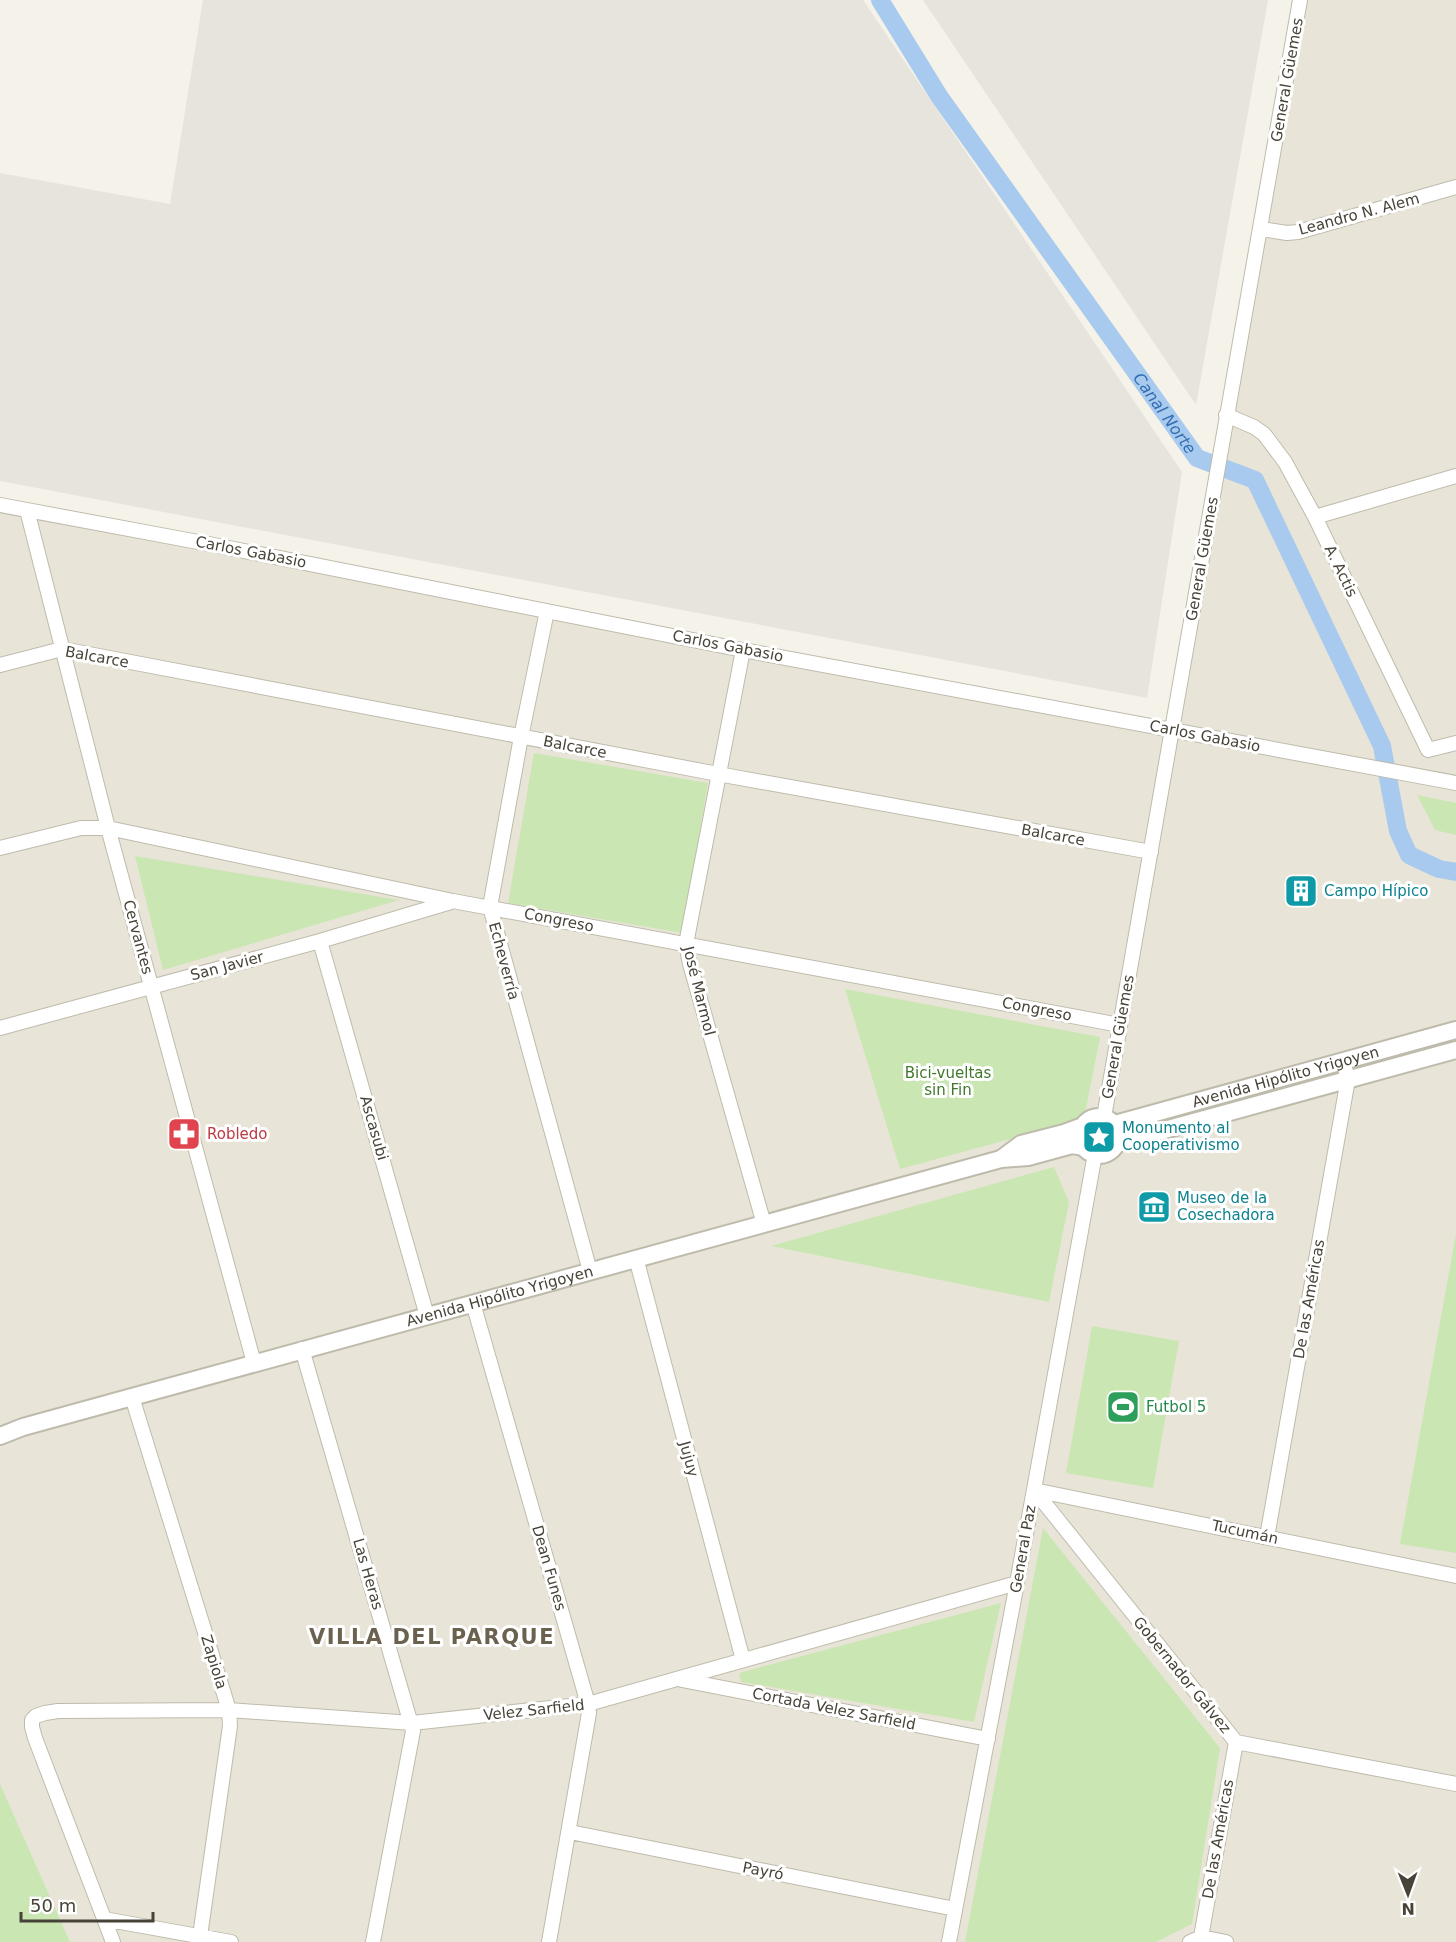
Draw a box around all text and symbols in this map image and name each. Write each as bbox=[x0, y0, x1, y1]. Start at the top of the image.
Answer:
street label: General Güemes bbox=[1267, 16, 1307, 144]
street label: Leandro N. Alem bbox=[1297, 189, 1421, 239]
water label: Canal Norte bbox=[1129, 369, 1200, 458]
street label: General Güemes bbox=[1182, 495, 1222, 623]
street label: Carlos Gabasio bbox=[194, 532, 308, 572]
street label: A. Actis bbox=[1321, 542, 1361, 600]
street label: Carlos Gabasio bbox=[671, 626, 785, 666]
street label: Balcarce bbox=[64, 643, 130, 671]
street label: Carlos Gabasio bbox=[1148, 716, 1262, 756]
street label: Balcarce bbox=[542, 732, 608, 762]
street label: Balcarce bbox=[1020, 821, 1086, 849]
building icon: Campo Hípico bbox=[1283, 873, 1319, 909]
place label: Campo Hípico bbox=[1324, 882, 1428, 900]
street label: Cervantes bbox=[119, 898, 157, 976]
street label: Congreso bbox=[523, 904, 595, 936]
street label: Echeverría bbox=[485, 920, 523, 1002]
street label: José Marmol bbox=[679, 944, 719, 1038]
street label: San Javier bbox=[188, 947, 266, 984]
street label: General Güemes bbox=[1098, 973, 1138, 1101]
street label: Congreso bbox=[1001, 993, 1073, 1025]
street label: Avenida Hipólito Yrigoyen bbox=[1190, 1043, 1381, 1111]
park label: Bici-vueltas sin Fin bbox=[905, 1064, 991, 1099]
street label: Ascasubi bbox=[356, 1094, 392, 1162]
pharmacy icon: Robledo bbox=[166, 1116, 202, 1152]
place icon: Monumento al Cooperativismo bbox=[1081, 1119, 1117, 1155]
place label: Monumento al Cooperativismo bbox=[1122, 1119, 1240, 1154]
place label: Robledo bbox=[207, 1125, 268, 1143]
museum icon: Museo de la Cosechadora bbox=[1136, 1189, 1172, 1225]
place label: Museo de la Cosechadora bbox=[1177, 1189, 1275, 1224]
street label: De las Américas bbox=[1290, 1238, 1328, 1360]
street label: Avenida Hipólito Yrigoyen bbox=[404, 1262, 595, 1330]
sports icon: Futbol 5 bbox=[1105, 1389, 1141, 1425]
place label: Futbol 5 bbox=[1146, 1398, 1206, 1416]
street label: Jujuy bbox=[675, 1438, 702, 1479]
street label: General Paz bbox=[1006, 1503, 1040, 1595]
street label: Tucumán bbox=[1209, 1516, 1280, 1548]
street label: Dean Funes bbox=[528, 1523, 570, 1613]
street label: Las Heras bbox=[349, 1536, 387, 1612]
street label: Gobernador Gálvez bbox=[1129, 1613, 1235, 1737]
district label: VILLA DEL PARQUE bbox=[309, 1625, 555, 1649]
street label: Zapiola bbox=[197, 1633, 231, 1691]
street label: Cortada Velez Sarfield bbox=[751, 1684, 917, 1734]
street label: Velez Sarfield bbox=[483, 1696, 585, 1724]
street label: De las Américas bbox=[1199, 1778, 1237, 1900]
street label: Payró bbox=[741, 1858, 785, 1884]
north arrow bbox=[1378, 1864, 1438, 1924]
scale bar bbox=[21, 1885, 153, 1923]
text: 50 m bbox=[30, 1895, 76, 1916]
text: N bbox=[1401, 1899, 1415, 1918]

